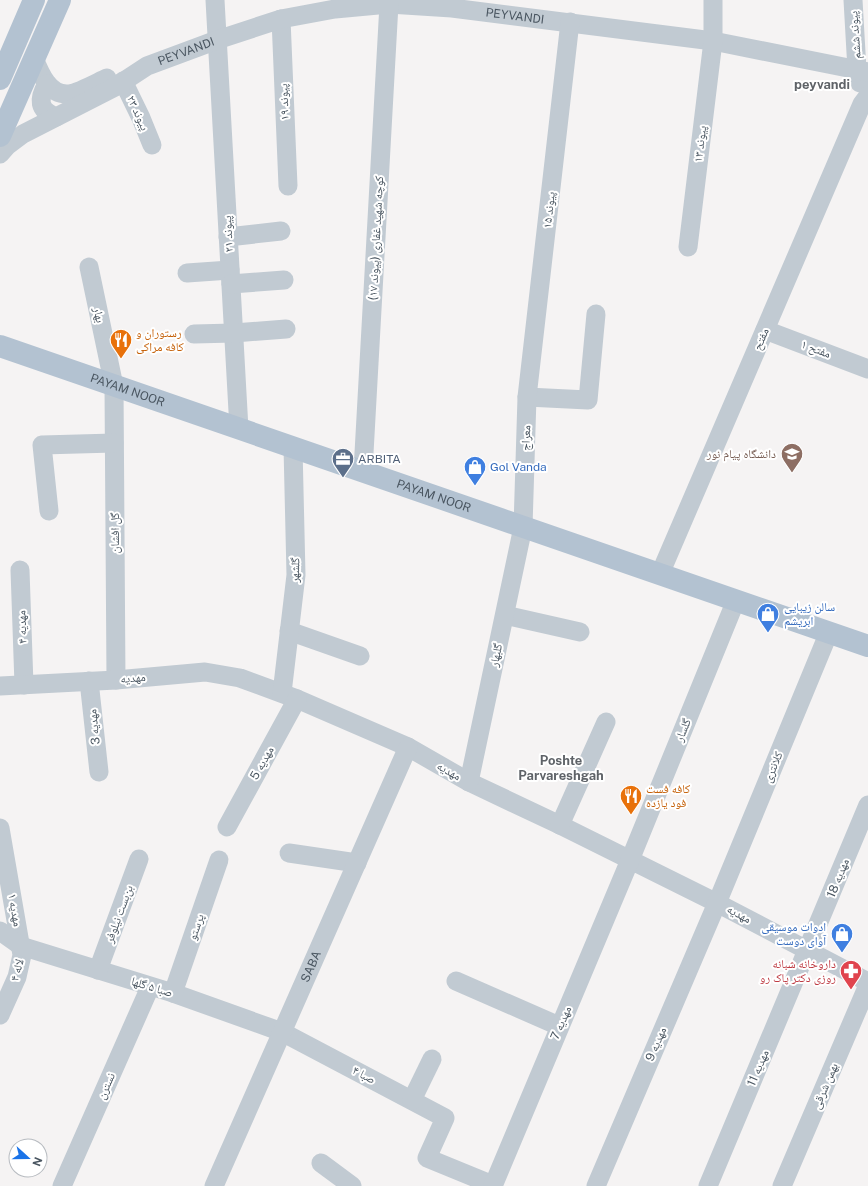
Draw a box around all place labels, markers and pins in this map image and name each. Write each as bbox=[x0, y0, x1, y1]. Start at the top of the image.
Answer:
place label: رستوران و کافه مراکی bbox=[136, 326, 184, 354]
restaurant icon: رستوران و کافه مراکی bbox=[108, 327, 134, 360]
school or university icon: دانشگاه پیام نور bbox=[779, 441, 805, 474]
office icon: ARBITA bbox=[330, 446, 356, 479]
place label: دانشگاه پیام نور bbox=[706, 447, 776, 462]
place label: ARBITA bbox=[358, 452, 401, 466]
shop icon: Gol Vanda bbox=[462, 454, 488, 487]
place label: Gol Vanda bbox=[490, 460, 547, 474]
place label: سالن زیبایی ابریشم bbox=[784, 600, 835, 629]
shop icon: سالن زیبایی ابریشم bbox=[755, 601, 781, 634]
place label: کافه فست فود یازده bbox=[646, 782, 690, 810]
restaurant icon: کافه فست فود یازده bbox=[618, 783, 644, 816]
place label: ادوات موسیقی آوای دوست bbox=[761, 920, 827, 948]
shop icon: ادوات موسیقی آوای دوست bbox=[829, 921, 855, 954]
place label: داروخانه شبانه روزی دکتر پاک رو bbox=[760, 957, 836, 985]
pharmacy icon: داروخانه شبانه روزی دکتر پاک رو bbox=[838, 958, 864, 991]

